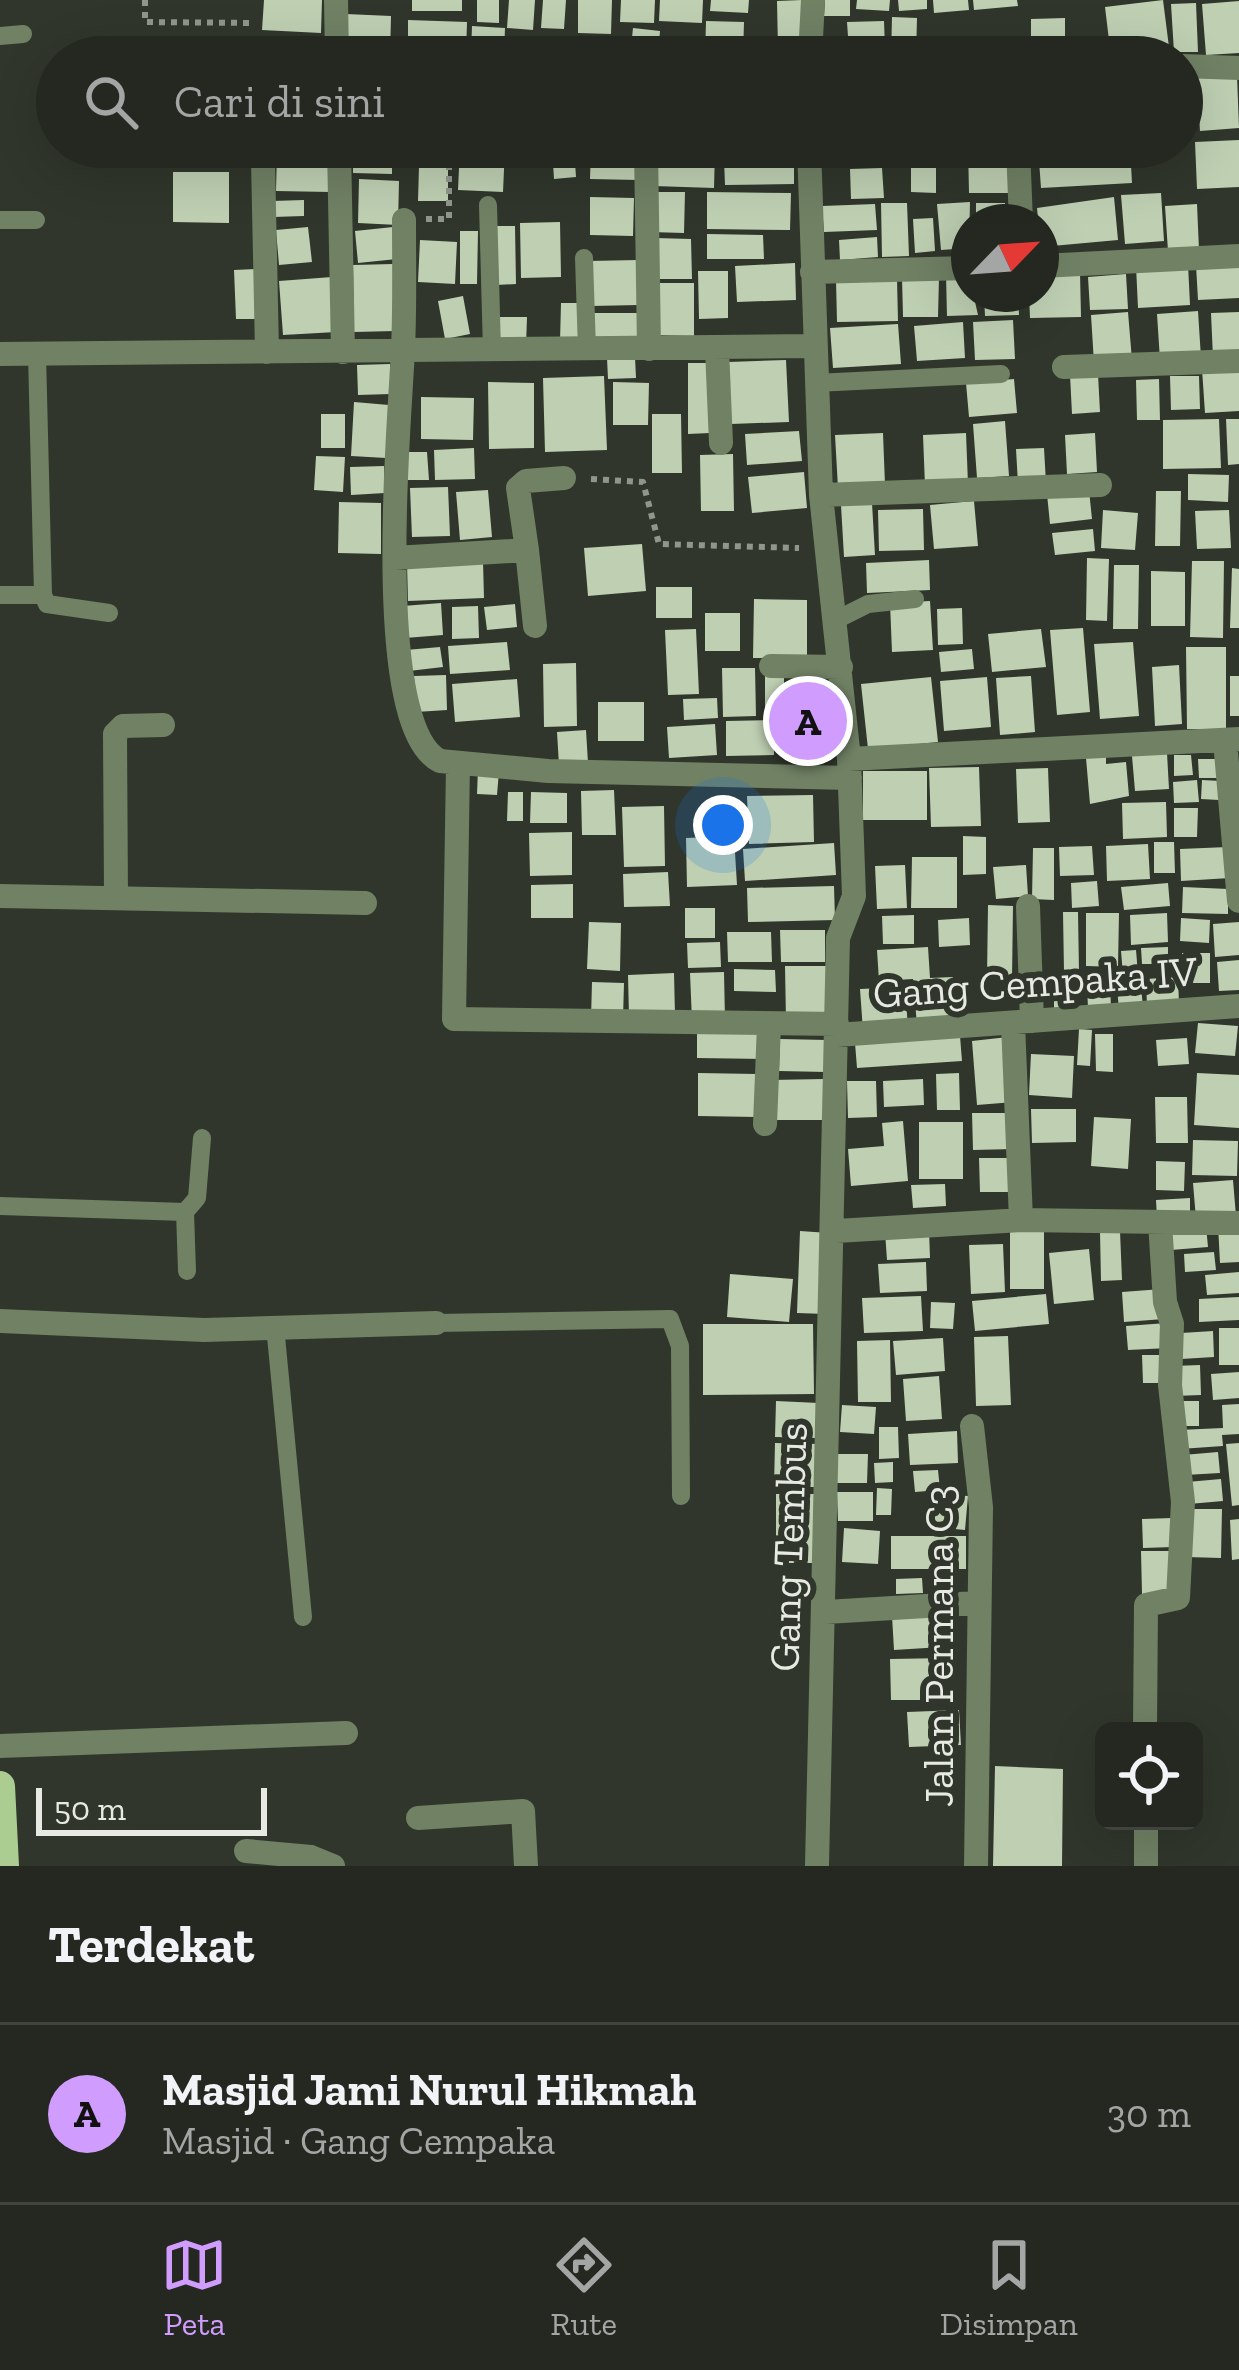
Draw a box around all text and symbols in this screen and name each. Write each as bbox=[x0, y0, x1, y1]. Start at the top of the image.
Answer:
search box bbox=[36, 36, 1203, 168]
icon: search bbox=[78, 69, 144, 135]
text: Cari di sini bbox=[174, 75, 385, 129]
north arrow bbox=[951, 204, 1059, 312]
pin: A bbox=[769, 676, 847, 766]
your location bbox=[693, 795, 753, 855]
street label: Gang Cempaka IV bbox=[871, 945, 1200, 1019]
street label: Gang Tembus bbox=[758, 1422, 818, 1672]
street label: Jalan Permana C3 bbox=[913, 1485, 964, 1807]
map controls bbox=[1095, 1722, 1203, 1830]
button: locate bbox=[1095, 1722, 1203, 1830]
scale bar bbox=[36, 1782, 267, 1835]
text: 50 m bbox=[54, 1789, 126, 1828]
text: Terdekat bbox=[48, 1914, 254, 1975]
text: Masjid Jami Nurul Hikmah bbox=[162, 2063, 697, 2117]
text: A bbox=[74, 2090, 100, 2137]
text: 30 m bbox=[1107, 2090, 1191, 2137]
text: Masjid · Gang Cempaka bbox=[162, 2117, 555, 2164]
tab: Peta bbox=[161, 2232, 227, 2343]
tab: Rute bbox=[550, 2232, 617, 2343]
tab: Disimpan bbox=[940, 2232, 1078, 2343]

